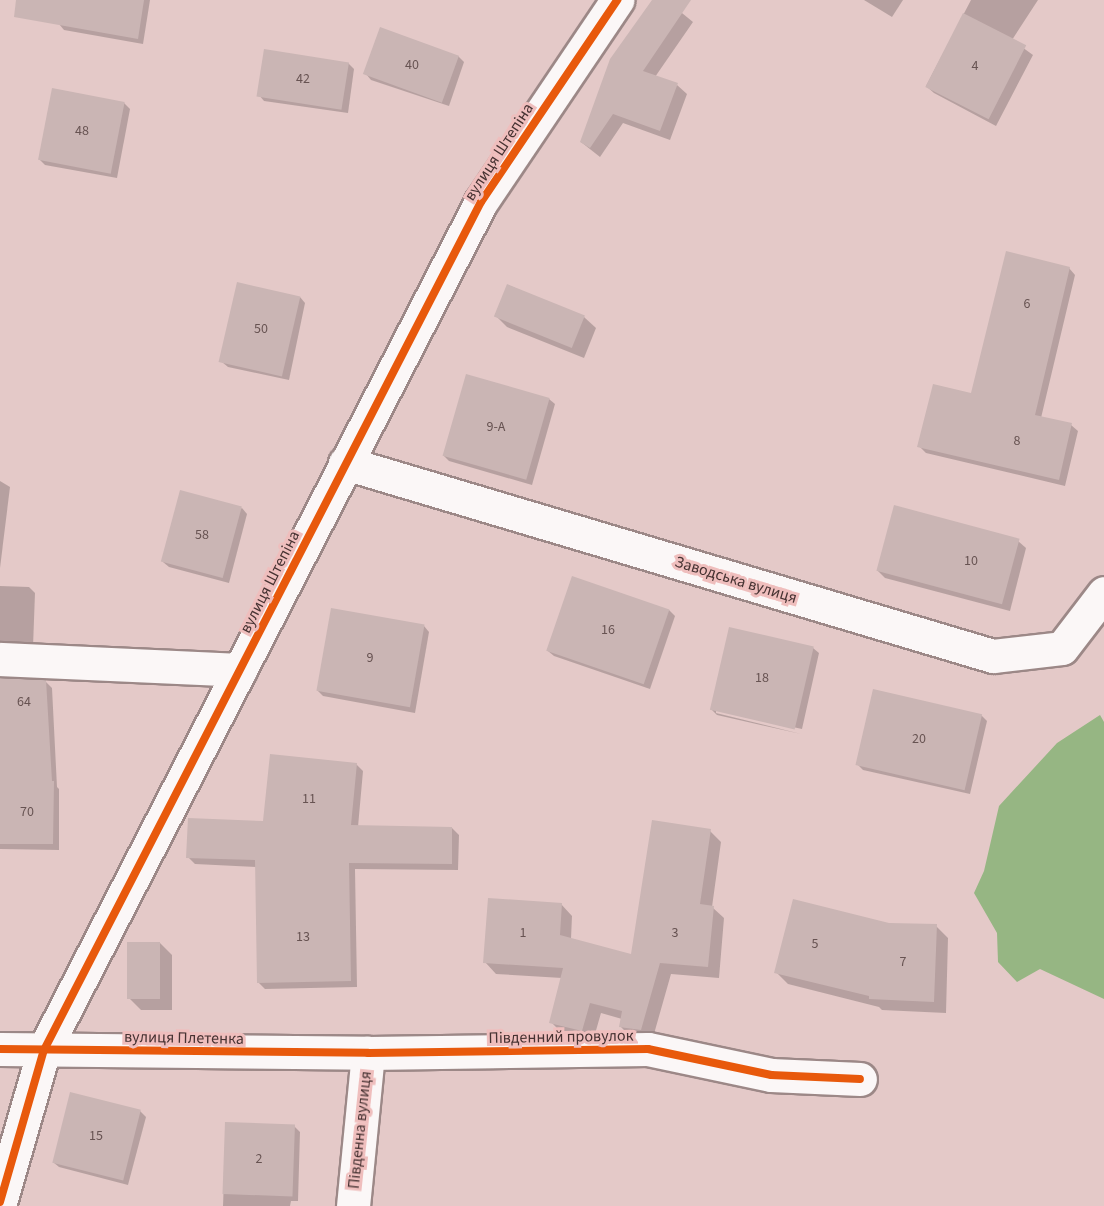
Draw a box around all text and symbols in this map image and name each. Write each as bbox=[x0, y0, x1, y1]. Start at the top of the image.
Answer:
house number: 40 bbox=[405, 57, 419, 73]
house number: 4 bbox=[972, 58, 978, 74]
house number: 42 bbox=[296, 71, 310, 87]
street label: вулиця Штепіна bbox=[460, 100, 538, 204]
house number: 48 bbox=[75, 123, 89, 139]
house number: 6 bbox=[1024, 296, 1030, 312]
house number: 50 bbox=[254, 321, 268, 337]
house number: 9-А bbox=[487, 419, 505, 435]
house number: 8 bbox=[1014, 433, 1020, 449]
house number: 58 bbox=[195, 527, 209, 543]
street label: вулиця Штепіна bbox=[236, 528, 304, 636]
street label: Заводська вулиця bbox=[673, 552, 799, 608]
house number: 10 bbox=[964, 553, 978, 569]
house number: 16 bbox=[601, 622, 615, 638]
house number: 9 bbox=[367, 650, 373, 666]
house number: 18 bbox=[755, 670, 769, 686]
house number: 64 bbox=[17, 694, 31, 710]
house number: 20 bbox=[912, 731, 926, 747]
house number: 11 bbox=[302, 791, 316, 807]
house number: 70 bbox=[20, 804, 34, 820]
house number: 1 bbox=[520, 925, 526, 941]
house number: 3 bbox=[672, 925, 678, 941]
house number: 13 bbox=[296, 929, 310, 945]
house number: 5 bbox=[812, 936, 818, 952]
house number: 7 bbox=[900, 954, 906, 970]
street label: Південний провулок bbox=[488, 1026, 634, 1048]
street label: вулиця Плетенка bbox=[124, 1027, 244, 1049]
street label: Південна вулиця bbox=[344, 1070, 376, 1190]
house number: 15 bbox=[89, 1128, 103, 1144]
house number: 2 bbox=[256, 1151, 262, 1167]

